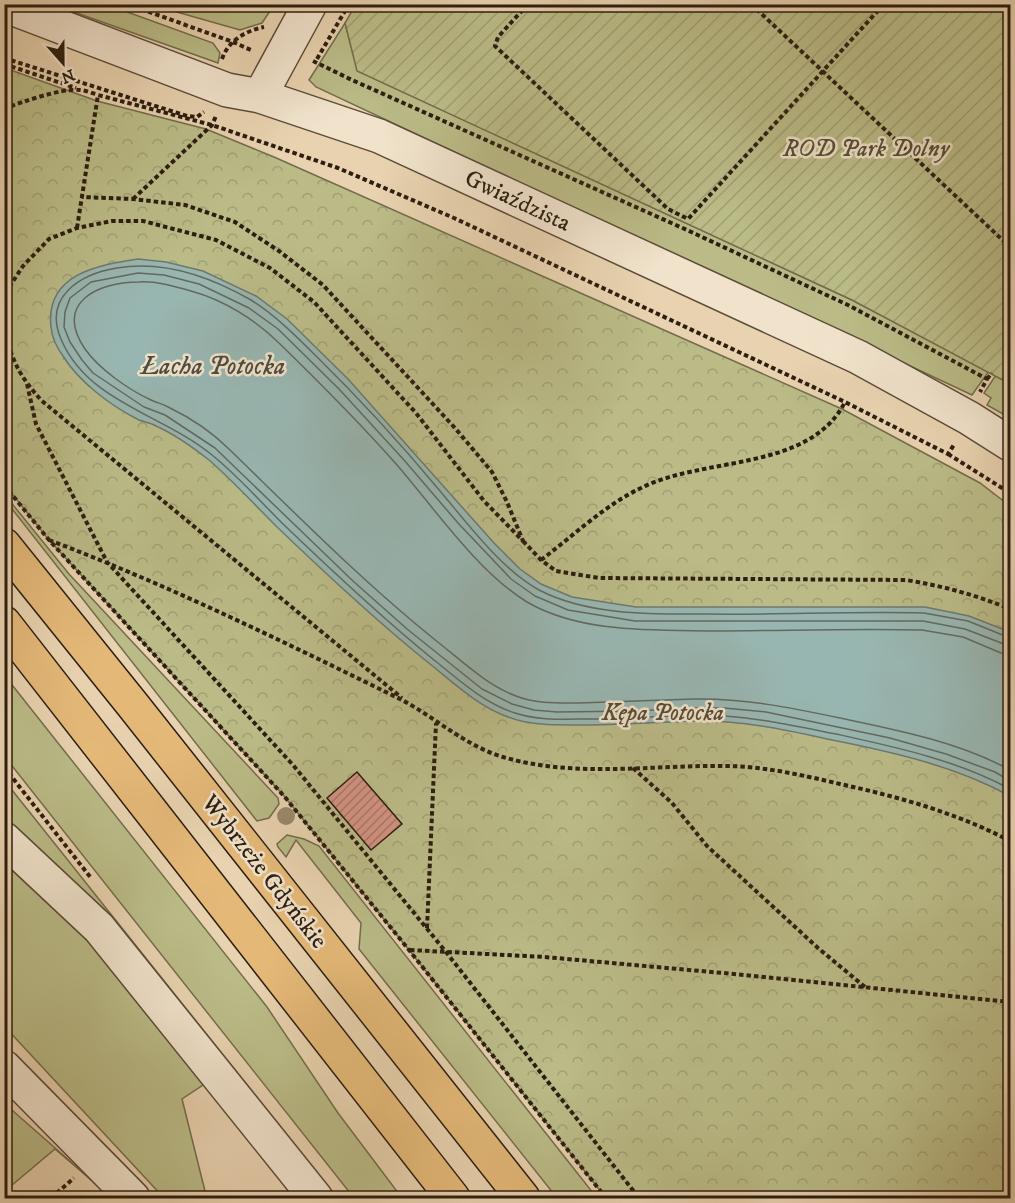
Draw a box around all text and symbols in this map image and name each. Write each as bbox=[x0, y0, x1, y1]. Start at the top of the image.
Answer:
north arrow bbox=[33, 33, 93, 93]
text: N bbox=[58, 64, 78, 88]
park label: ROD Park Dolny bbox=[782, 134, 951, 164]
street label: Gwiaździsta bbox=[460, 163, 576, 239]
water label: Łacha Potocka bbox=[139, 350, 285, 383]
park label: Kępa Potocka bbox=[601, 698, 724, 728]
street label: Wybrzeże Gdyńskie bbox=[194, 788, 334, 955]

